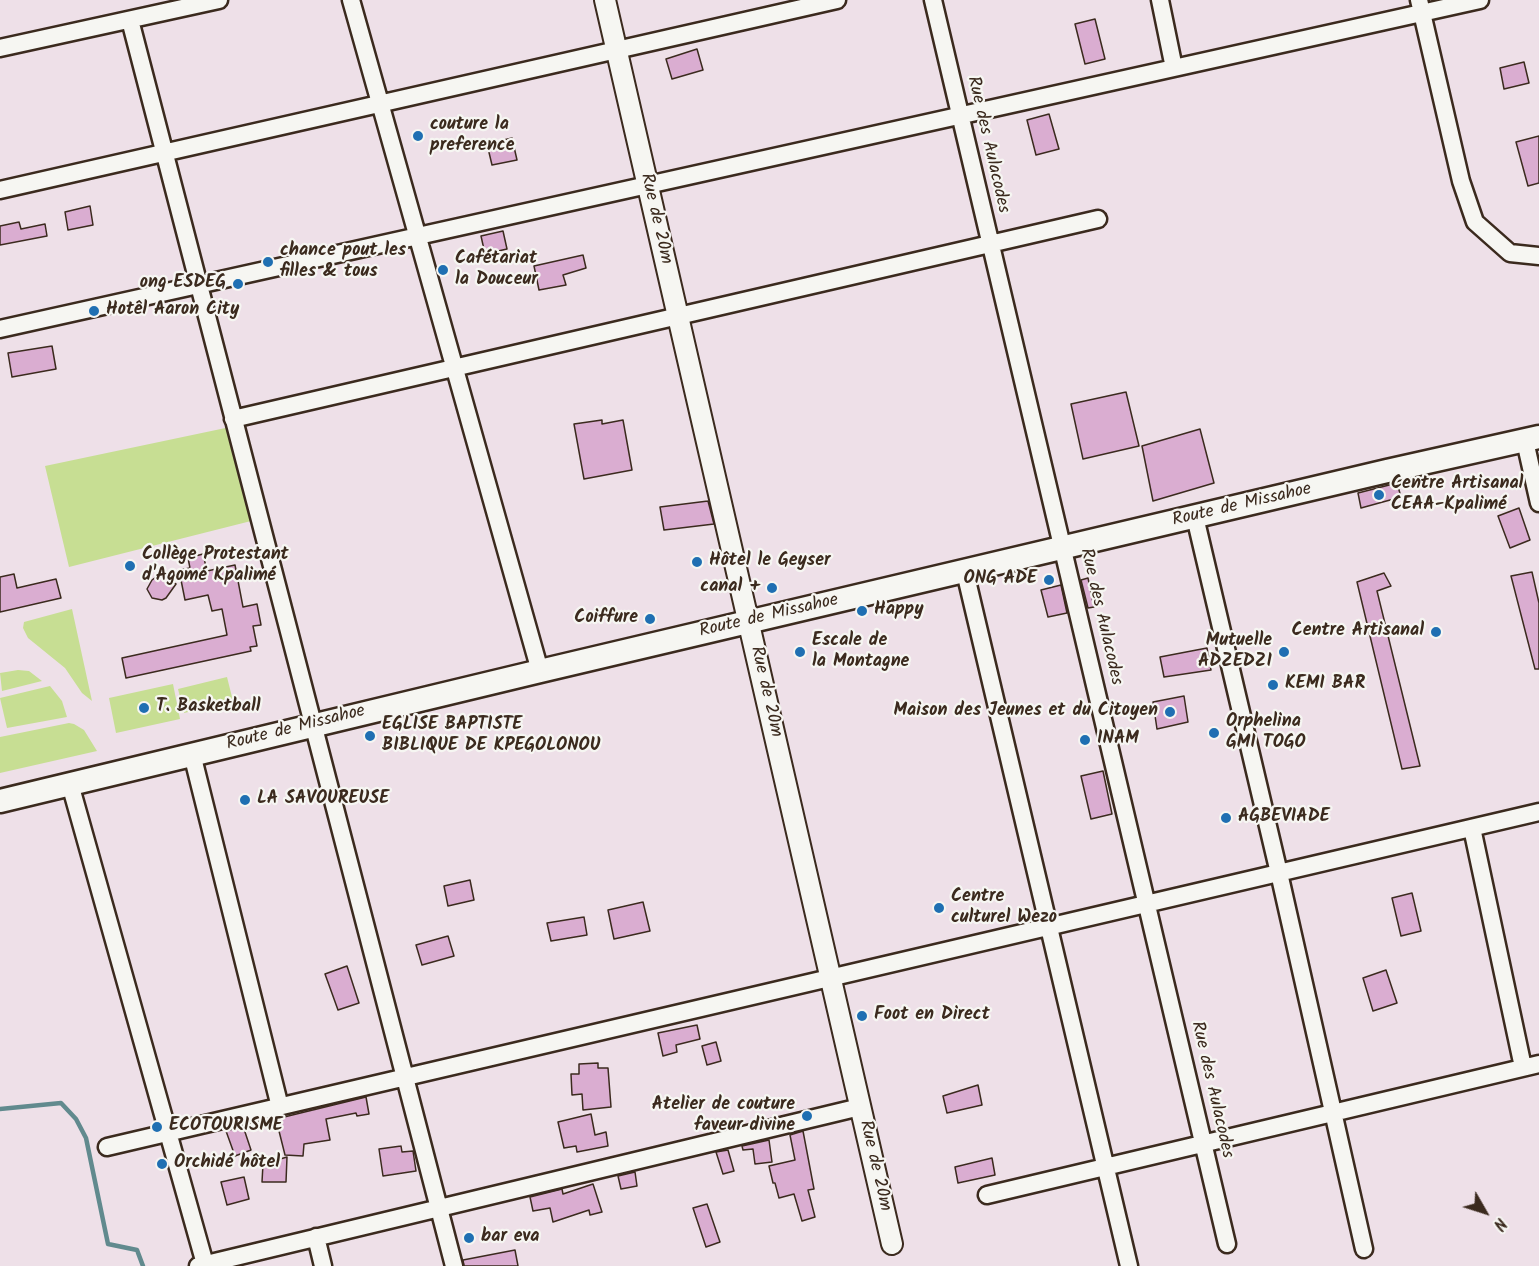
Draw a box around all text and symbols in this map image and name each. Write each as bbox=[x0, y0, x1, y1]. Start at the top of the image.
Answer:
street label: Rue des Aulacodes bbox=[961, 74, 1013, 216]
place label: couture la preference bbox=[430, 115, 514, 158]
marker: couture la preference bbox=[411, 129, 425, 143]
street label: Rue de 20m bbox=[634, 171, 676, 267]
place label: chance pout les filles & tous bbox=[280, 241, 406, 284]
place label: Cafétariat la Douceur bbox=[455, 249, 538, 292]
marker: chance pout les filles & tous bbox=[261, 255, 275, 269]
marker: Cafétariat la Douceur bbox=[436, 263, 450, 277]
place label: ong ESDEG bbox=[140, 273, 226, 295]
marker: ong ESDEG bbox=[231, 277, 245, 291]
place label: Hotêl Aaron City bbox=[106, 300, 239, 322]
marker: Hotêl Aaron City bbox=[87, 304, 101, 318]
place label: Centre Artisanal CEAA-Kpalimé bbox=[1391, 474, 1523, 516]
street label: Route de Missahoe bbox=[1170, 479, 1314, 533]
marker: Centre Artisanal CEAA-Kpalimé bbox=[1372, 488, 1386, 502]
place label: Collège Protestant d'Agomé Kpalimé bbox=[142, 545, 289, 588]
street label: Rue des Aulacodes bbox=[1074, 546, 1126, 688]
place label: Hôtel le Geyser bbox=[709, 551, 831, 573]
marker: Hôtel le Geyser bbox=[690, 555, 704, 569]
marker: Collège Protestant d'Agomé Kpalimé bbox=[123, 559, 137, 573]
place label: ONG ADE bbox=[964, 569, 1037, 591]
marker: ONG ADE bbox=[1042, 573, 1056, 587]
place label: canal + bbox=[700, 577, 760, 599]
marker: canal + bbox=[765, 581, 779, 595]
street label: Route de Missahoe bbox=[697, 590, 841, 644]
place label: Happy bbox=[874, 600, 924, 622]
marker: Happy bbox=[855, 604, 869, 618]
place label: Coiffure bbox=[574, 608, 638, 630]
marker: Coiffure bbox=[643, 612, 657, 626]
place label: Centre Artisanal bbox=[1292, 621, 1424, 643]
marker: Centre Artisanal bbox=[1429, 625, 1443, 639]
place label: Escale de la Montagne bbox=[812, 631, 909, 674]
place label: Mutuelle ADZEDZI bbox=[1198, 631, 1272, 674]
street label: Rue de 20m bbox=[744, 644, 786, 740]
marker: Escale de la Montagne bbox=[793, 645, 807, 659]
marker: Mutuelle ADZEDZI bbox=[1277, 645, 1291, 659]
place label: KEMI BAR bbox=[1285, 674, 1365, 696]
marker: KEMI BAR bbox=[1266, 678, 1280, 692]
place label: T. Basketball bbox=[156, 697, 261, 719]
marker: T. Basketball bbox=[137, 701, 151, 715]
street label: Route de Missahoe bbox=[224, 701, 368, 757]
place label: Maison des Jeunes et du Citoyen bbox=[893, 701, 1158, 723]
marker: Maison des Jeunes et du Citoyen bbox=[1163, 705, 1177, 719]
place label: Orphelina GMI TOGO bbox=[1226, 712, 1306, 754]
place label: EGLISE BAPTISTE BIBLIQUE DE KPEGOLONOU bbox=[382, 715, 600, 758]
marker: Orphelina GMI TOGO bbox=[1207, 726, 1221, 740]
marker: EGLISE BAPTISTE BIBLIQUE DE KPEGOLONOU bbox=[363, 729, 377, 743]
place label: INAM bbox=[1097, 729, 1139, 751]
marker: INAM bbox=[1078, 733, 1092, 747]
place label: LA SAVOUREUSE bbox=[257, 789, 389, 811]
marker: LA SAVOUREUSE bbox=[238, 793, 252, 807]
place label: AGBEVIADE bbox=[1238, 807, 1330, 829]
marker: AGBEVIADE bbox=[1219, 811, 1233, 825]
place label: Centre culturel Wezo bbox=[951, 887, 1057, 930]
marker: Centre culturel Wezo bbox=[932, 901, 946, 915]
place label: Foot en Direct bbox=[874, 1005, 990, 1027]
marker: Foot en Direct bbox=[855, 1009, 869, 1023]
street label: Rue des Aulacodes bbox=[1185, 1019, 1237, 1161]
place label: Atelier de couture faveur divine bbox=[652, 1095, 795, 1138]
marker: Atelier de couture faveur divine bbox=[800, 1109, 814, 1123]
place label: ECOTOURISME bbox=[169, 1116, 283, 1138]
street label: Rue de 20m bbox=[853, 1118, 895, 1214]
marker: ECOTOURISME bbox=[150, 1120, 164, 1134]
place label: Orchidé hôtel bbox=[174, 1153, 280, 1175]
marker: Orchidé hôtel bbox=[155, 1157, 169, 1171]
north arrow bbox=[1455, 1182, 1515, 1242]
text: N bbox=[1486, 1212, 1512, 1235]
place label: bar eva bbox=[481, 1227, 539, 1249]
marker: bar eva bbox=[462, 1231, 476, 1245]

